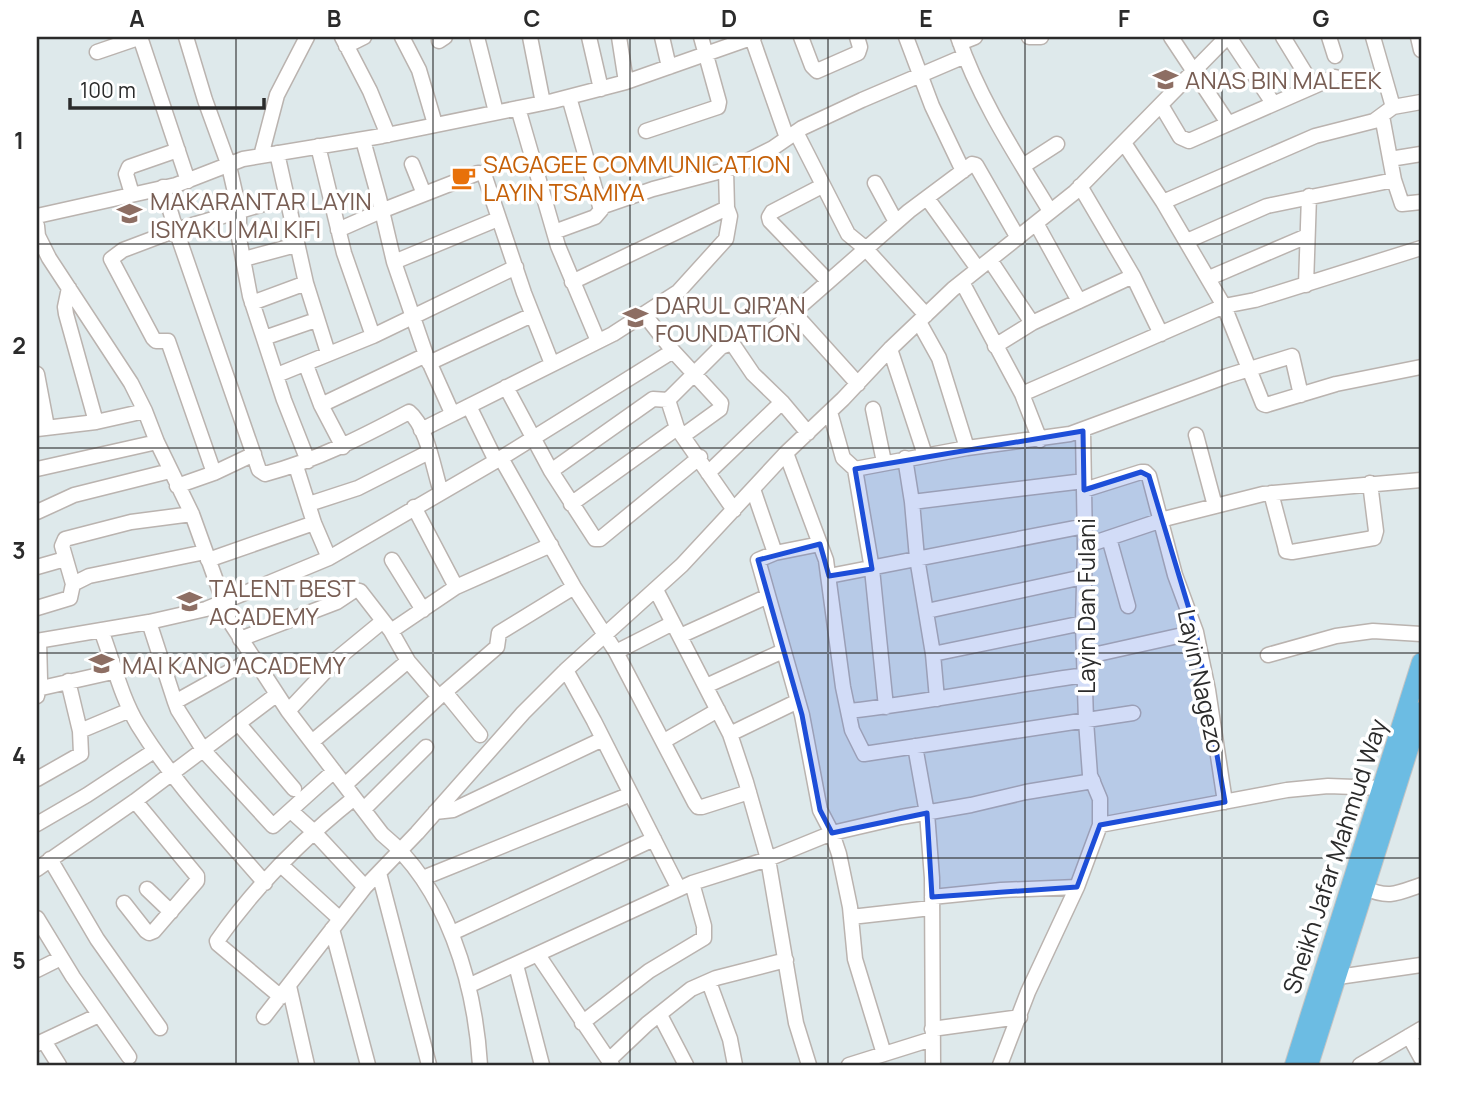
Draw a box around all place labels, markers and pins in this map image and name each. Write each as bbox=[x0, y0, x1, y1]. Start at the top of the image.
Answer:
place label: ANAS BIN MALEEK bbox=[1185, 63, 1382, 96]
school or university icon: ANAS BIN MALEEK bbox=[1151, 65, 1179, 93]
place label: SAGAGEE COMMUNICATION LAYIN TSAMIYA bbox=[483, 147, 791, 208]
cafe icon: SAGAGEE COMMUNICATION LAYIN TSAMIYA bbox=[449, 163, 477, 191]
place label: MAKARANTAR LAYIN ISIYAKU MAI KIFI bbox=[150, 184, 372, 245]
school or university icon: MAKARANTAR LAYIN ISIYAKU MAI KIFI bbox=[116, 200, 144, 228]
place label: DARUL QIR'AN FOUNDATION bbox=[655, 288, 806, 349]
school or university icon: DARUL QIR'AN FOUNDATION bbox=[621, 304, 649, 332]
place label: TALENT BEST ACADEMY bbox=[209, 571, 356, 632]
school or university icon: TALENT BEST ACADEMY bbox=[175, 587, 203, 615]
place label: MAI KANO ACADEMY bbox=[122, 648, 346, 681]
school or university icon: MAI KANO ACADEMY bbox=[88, 650, 116, 678]

